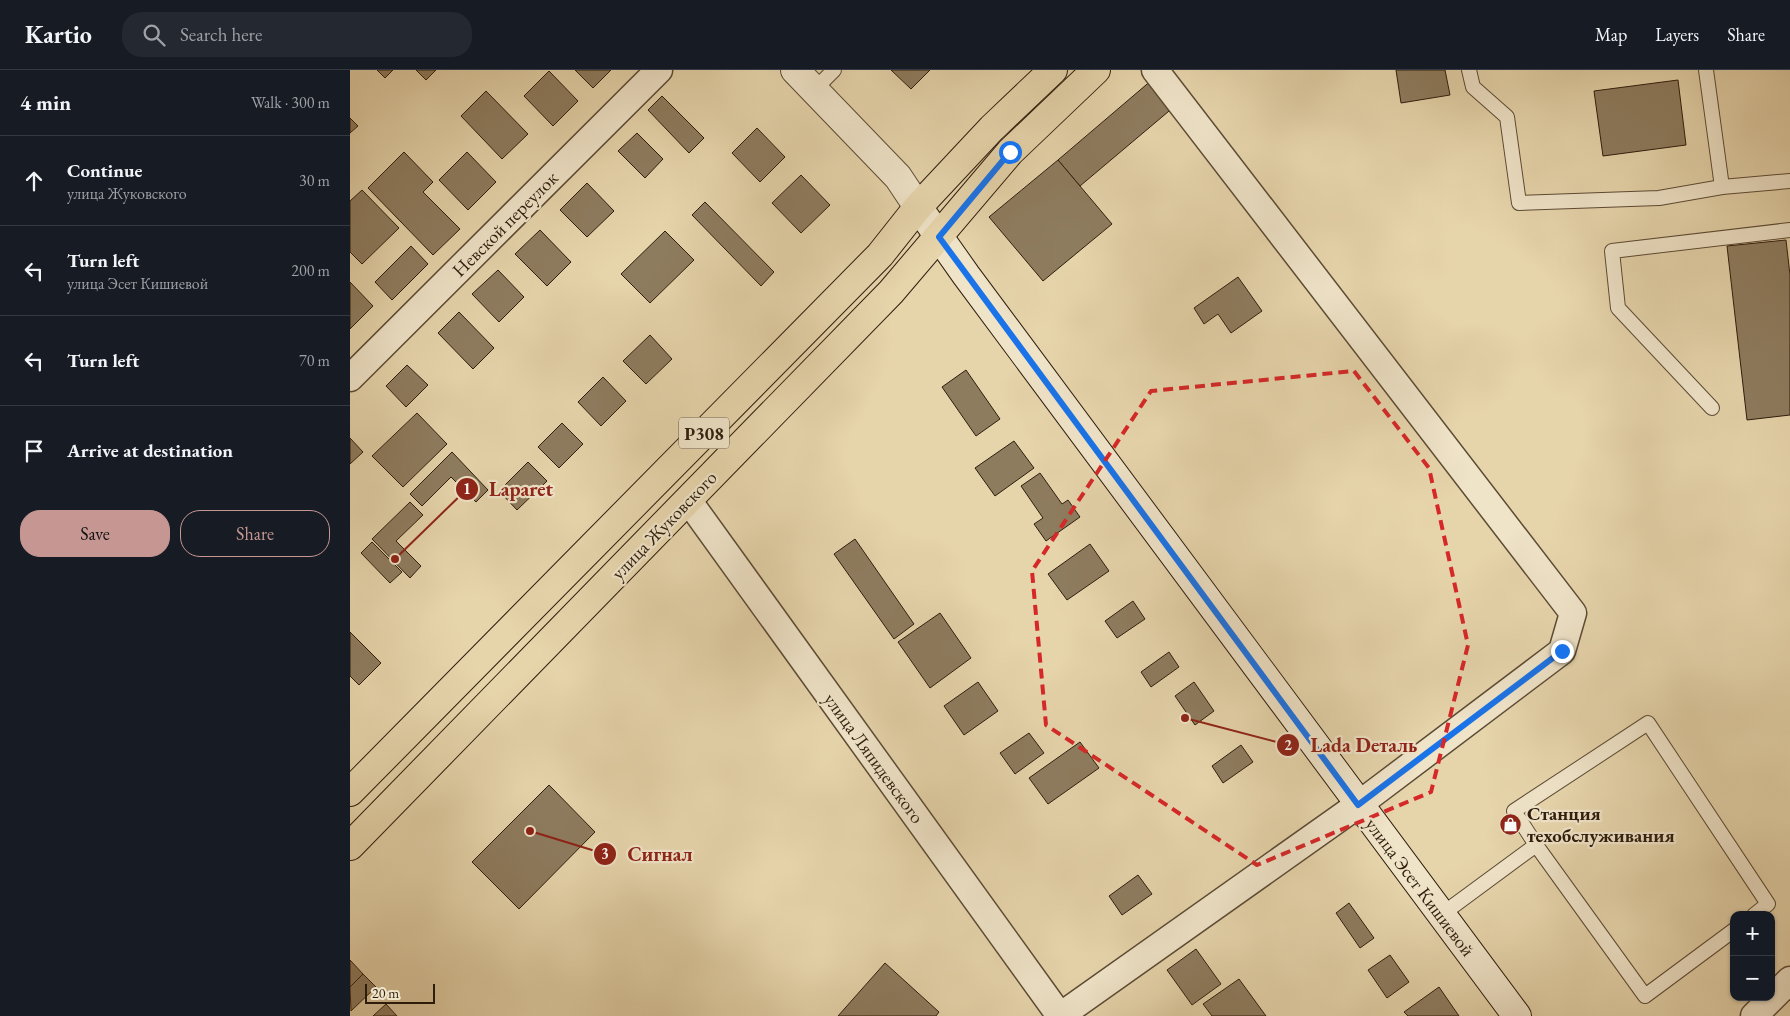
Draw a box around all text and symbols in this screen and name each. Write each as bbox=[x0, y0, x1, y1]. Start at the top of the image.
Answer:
search box bbox=[122, 12, 472, 57]
text: Kartio bbox=[25, 19, 92, 50]
icon: search bbox=[140, 21, 168, 49]
text: Search here bbox=[180, 22, 262, 47]
text: Map bbox=[1595, 23, 1627, 46]
text: Layers bbox=[1655, 23, 1699, 46]
text: Share bbox=[1727, 23, 1765, 46]
text: 4 min bbox=[20, 89, 71, 116]
text: Walk · 300 m bbox=[251, 92, 330, 113]
route start bbox=[999, 141, 1022, 164]
text: Continue bbox=[67, 158, 142, 183]
street label: Невской переулок bbox=[447, 166, 563, 282]
icon: ahead bbox=[20, 167, 48, 195]
text: 30 m bbox=[299, 170, 330, 191]
text: улица Жуковского bbox=[67, 183, 187, 204]
text: Turn left bbox=[67, 248, 139, 273]
icon: left bbox=[20, 257, 48, 285]
text: 200 m bbox=[291, 260, 330, 281]
text: улица Эсет Кишиевой bbox=[67, 273, 208, 294]
icon: left bbox=[20, 347, 48, 375]
text: Turn left bbox=[67, 348, 139, 373]
text: 70 m bbox=[299, 350, 330, 371]
road number: P308 bbox=[679, 418, 729, 448]
icon: arrive bbox=[20, 437, 48, 465]
text: Arrive at destination bbox=[67, 438, 233, 463]
street label: улица Жуковского bbox=[606, 465, 722, 585]
callout: Laparet bbox=[454, 472, 564, 507]
text: Laparet bbox=[489, 476, 554, 502]
text: 1 bbox=[463, 479, 471, 498]
button: Save bbox=[20, 510, 170, 557]
button: Share bbox=[180, 510, 330, 557]
route end bbox=[1551, 640, 1574, 663]
street label: улица Ляпидевского bbox=[818, 688, 930, 828]
callout: Lada Dеталь bbox=[1275, 727, 1427, 762]
text: Lada Dеталь bbox=[1311, 732, 1417, 758]
text: 2 bbox=[1284, 735, 1292, 754]
place label: Станция техобслуживания bbox=[1527, 801, 1675, 848]
shop icon: Станция техобслуживания bbox=[1499, 812, 1523, 836]
street label: улица Эсет Кишиевой bbox=[1360, 813, 1480, 961]
callout: Сигнал bbox=[592, 836, 702, 871]
text: Сигнал bbox=[627, 841, 693, 867]
text: 3 bbox=[601, 844, 609, 863]
map controls bbox=[1730, 911, 1775, 1001]
button: + bbox=[1730, 911, 1775, 956]
button: − bbox=[1730, 956, 1775, 1001]
scale bar bbox=[365, 981, 435, 1004]
text: 20 m bbox=[372, 984, 399, 1002]

